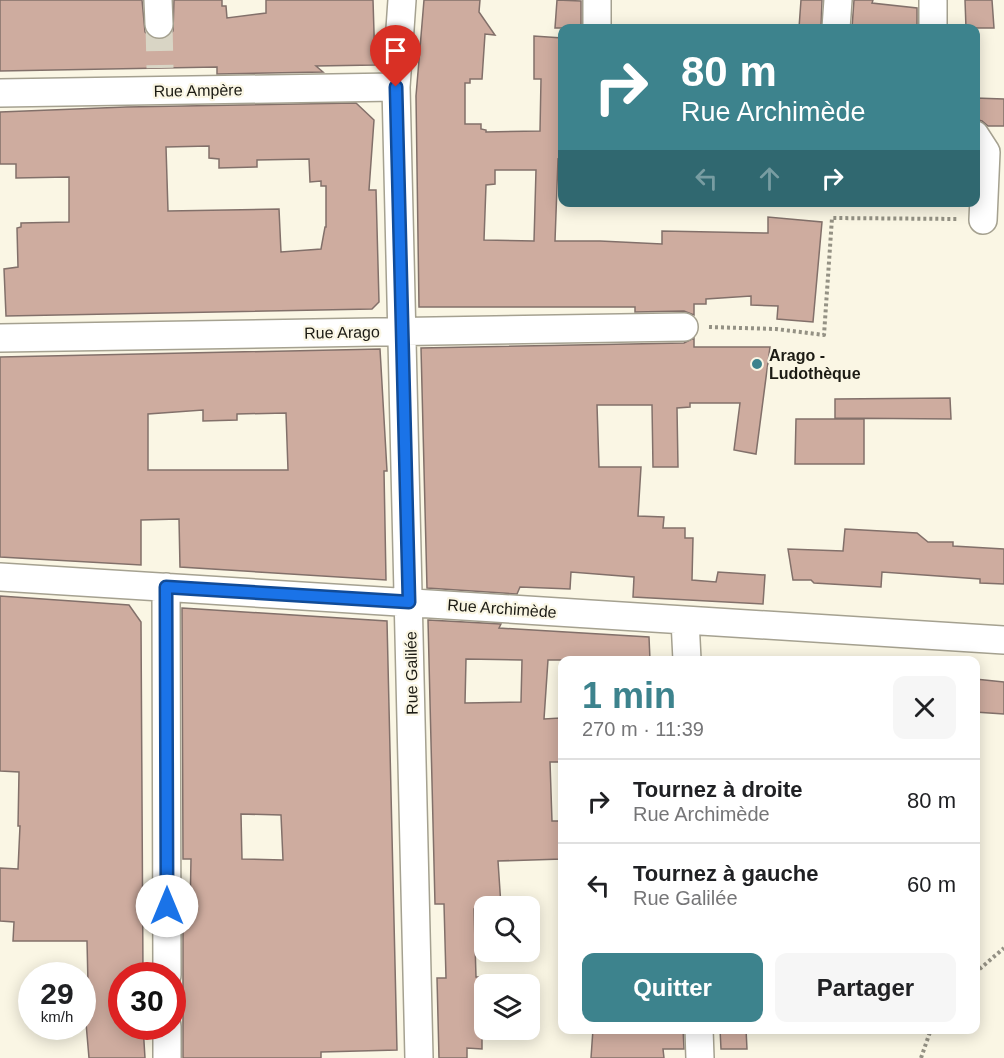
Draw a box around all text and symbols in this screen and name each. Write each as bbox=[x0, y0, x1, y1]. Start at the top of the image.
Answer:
pin bbox=[370, 25, 421, 87]
icon: arrive bbox=[379, 34, 412, 67]
icon: right bbox=[582, 48, 660, 126]
text: 80 m bbox=[681, 48, 777, 95]
street label: Rue Ampère bbox=[153, 81, 243, 100]
text: Rue Archimède bbox=[681, 97, 866, 127]
icon: left bbox=[690, 162, 723, 195]
icon: ahead bbox=[753, 162, 786, 195]
icon: right bbox=[816, 162, 849, 195]
street label: Rue Arago bbox=[304, 323, 380, 342]
place label: Arago - Ludothèque bbox=[769, 347, 861, 382]
marker: Arago - Ludothèque bbox=[750, 357, 764, 371]
street label: Rue Archimède bbox=[447, 596, 557, 621]
street label: Rue Galilée bbox=[402, 631, 421, 715]
text: 1 min bbox=[582, 675, 676, 716]
button: close bbox=[893, 676, 956, 739]
text: 270 m · 11:39 bbox=[582, 718, 704, 740]
text: Tournez à droite bbox=[633, 777, 803, 802]
icon: right bbox=[582, 785, 615, 818]
text: 80 m bbox=[907, 788, 956, 813]
text: Rue Archimède bbox=[633, 803, 770, 825]
text: Tournez à gauche bbox=[633, 861, 818, 886]
icon: left bbox=[582, 869, 615, 902]
text: 60 m bbox=[907, 872, 956, 897]
position arrow bbox=[135, 874, 199, 938]
text: Rue Galilée bbox=[633, 887, 738, 909]
map controls bbox=[474, 896, 540, 1040]
button: search bbox=[474, 896, 540, 962]
button: Quitter bbox=[582, 953, 763, 1022]
button: Partager bbox=[775, 953, 956, 1022]
speed limit sign: 30 bbox=[108, 962, 186, 1040]
button: layers bbox=[474, 974, 540, 1040]
text: 29 bbox=[40, 977, 74, 1010]
text: km/h bbox=[41, 1008, 73, 1025]

